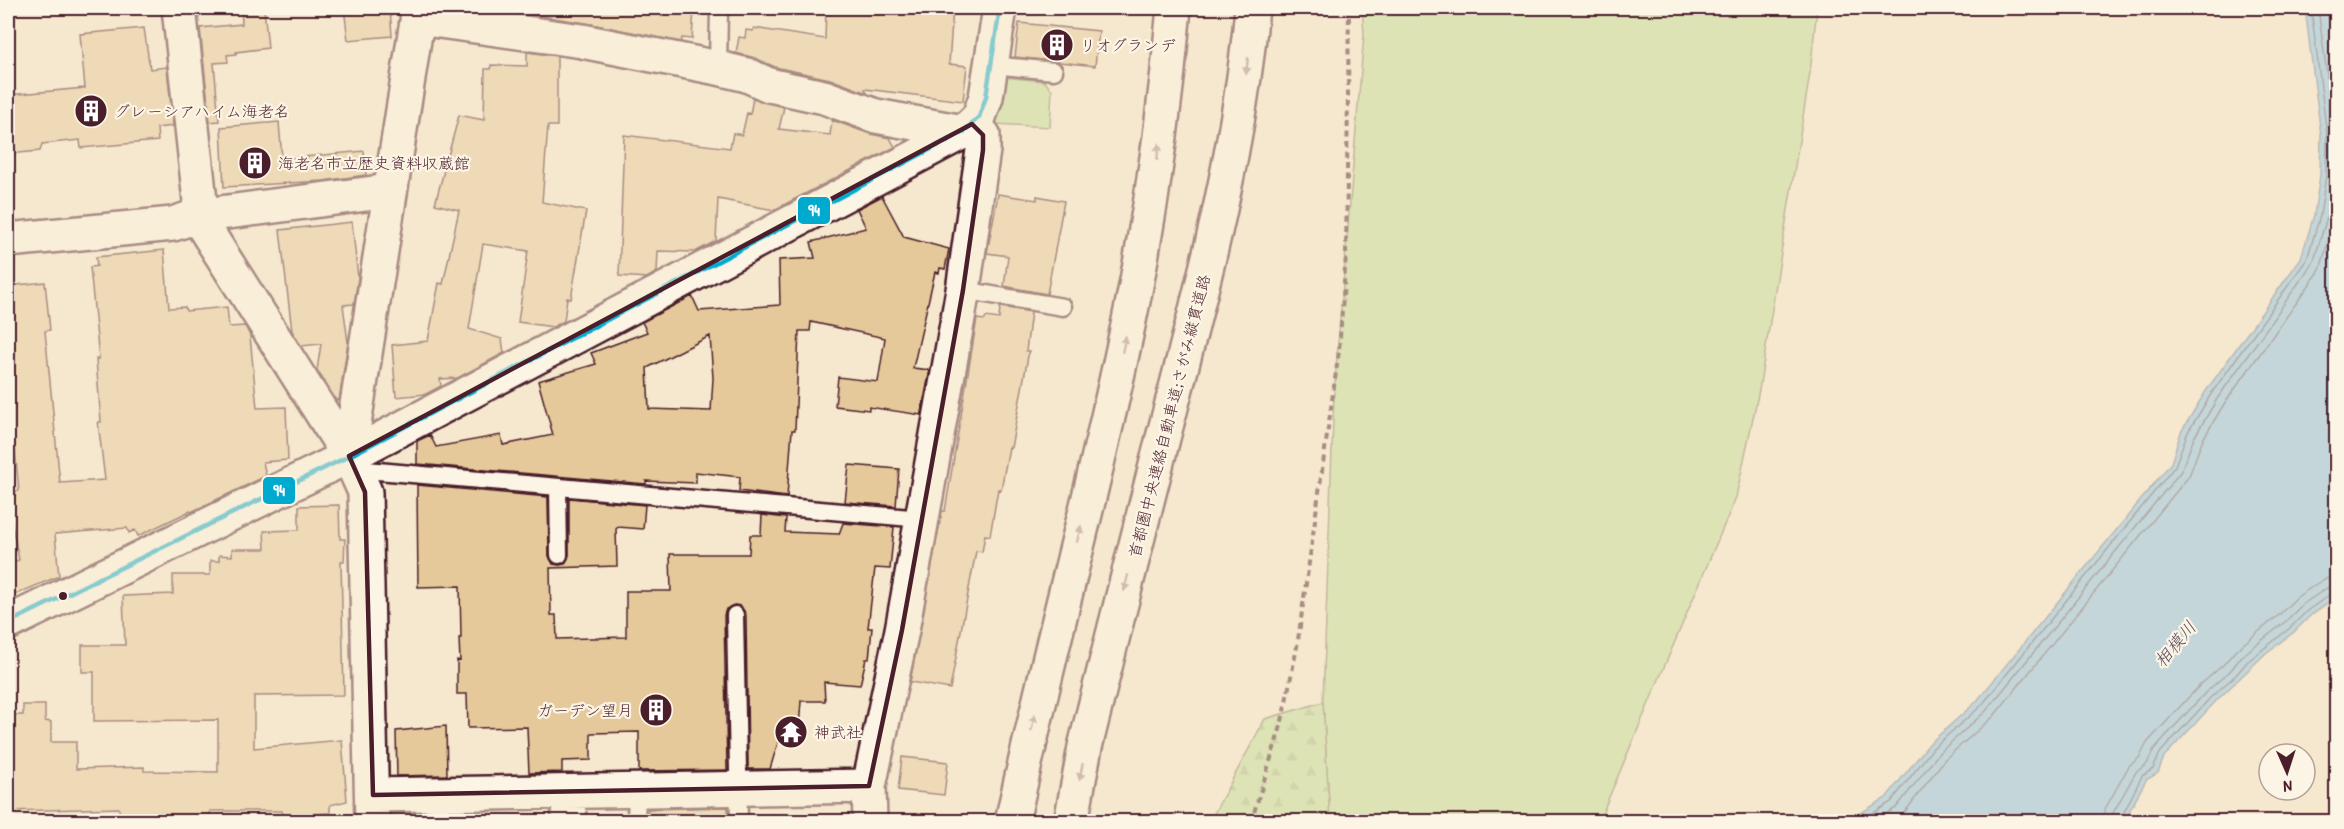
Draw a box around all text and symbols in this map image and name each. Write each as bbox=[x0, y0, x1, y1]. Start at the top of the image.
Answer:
building icon: リオグランデ bbox=[1039, 27, 1075, 63]
place label: リオグランデ bbox=[1080, 34, 1176, 56]
one-way arrow bbox=[1242, 56, 1251, 75]
building icon: グレーシアハイム海老名 bbox=[73, 93, 109, 129]
place label: グレーシアハイム海老名 bbox=[114, 100, 290, 122]
one-way arrow bbox=[1153, 143, 1162, 162]
building icon: 海老名市立歴史資料収蔵館 bbox=[237, 145, 273, 181]
place label: 海老名市立歴史資料収蔵館 bbox=[278, 152, 470, 174]
line badge: 94 bbox=[797, 196, 831, 225]
text: 94 bbox=[808, 199, 820, 221]
street label: 首都圏中央連絡自動車道;さがみ縦貫道路 bbox=[1123, 272, 1215, 560]
one-way arrow bbox=[1120, 334, 1129, 353]
line badge: 94 bbox=[262, 476, 296, 505]
text: 94 bbox=[273, 479, 285, 501]
one-way arrow bbox=[1075, 525, 1085, 543]
one-way arrow bbox=[1121, 573, 1131, 592]
unlabelled marker bbox=[57, 590, 69, 602]
water label: 相模川 bbox=[2148, 615, 2202, 673]
building icon: ガーデン望月 bbox=[638, 692, 674, 728]
place label: ガーデン望月 bbox=[537, 699, 633, 721]
temple icon: 神武社 bbox=[773, 714, 809, 750]
one-way arrow bbox=[1029, 714, 1038, 733]
place label: 神武社 bbox=[814, 721, 862, 743]
north arrow bbox=[2257, 742, 2317, 802]
one-way arrow bbox=[1076, 763, 1085, 782]
text: N bbox=[2282, 776, 2293, 798]

